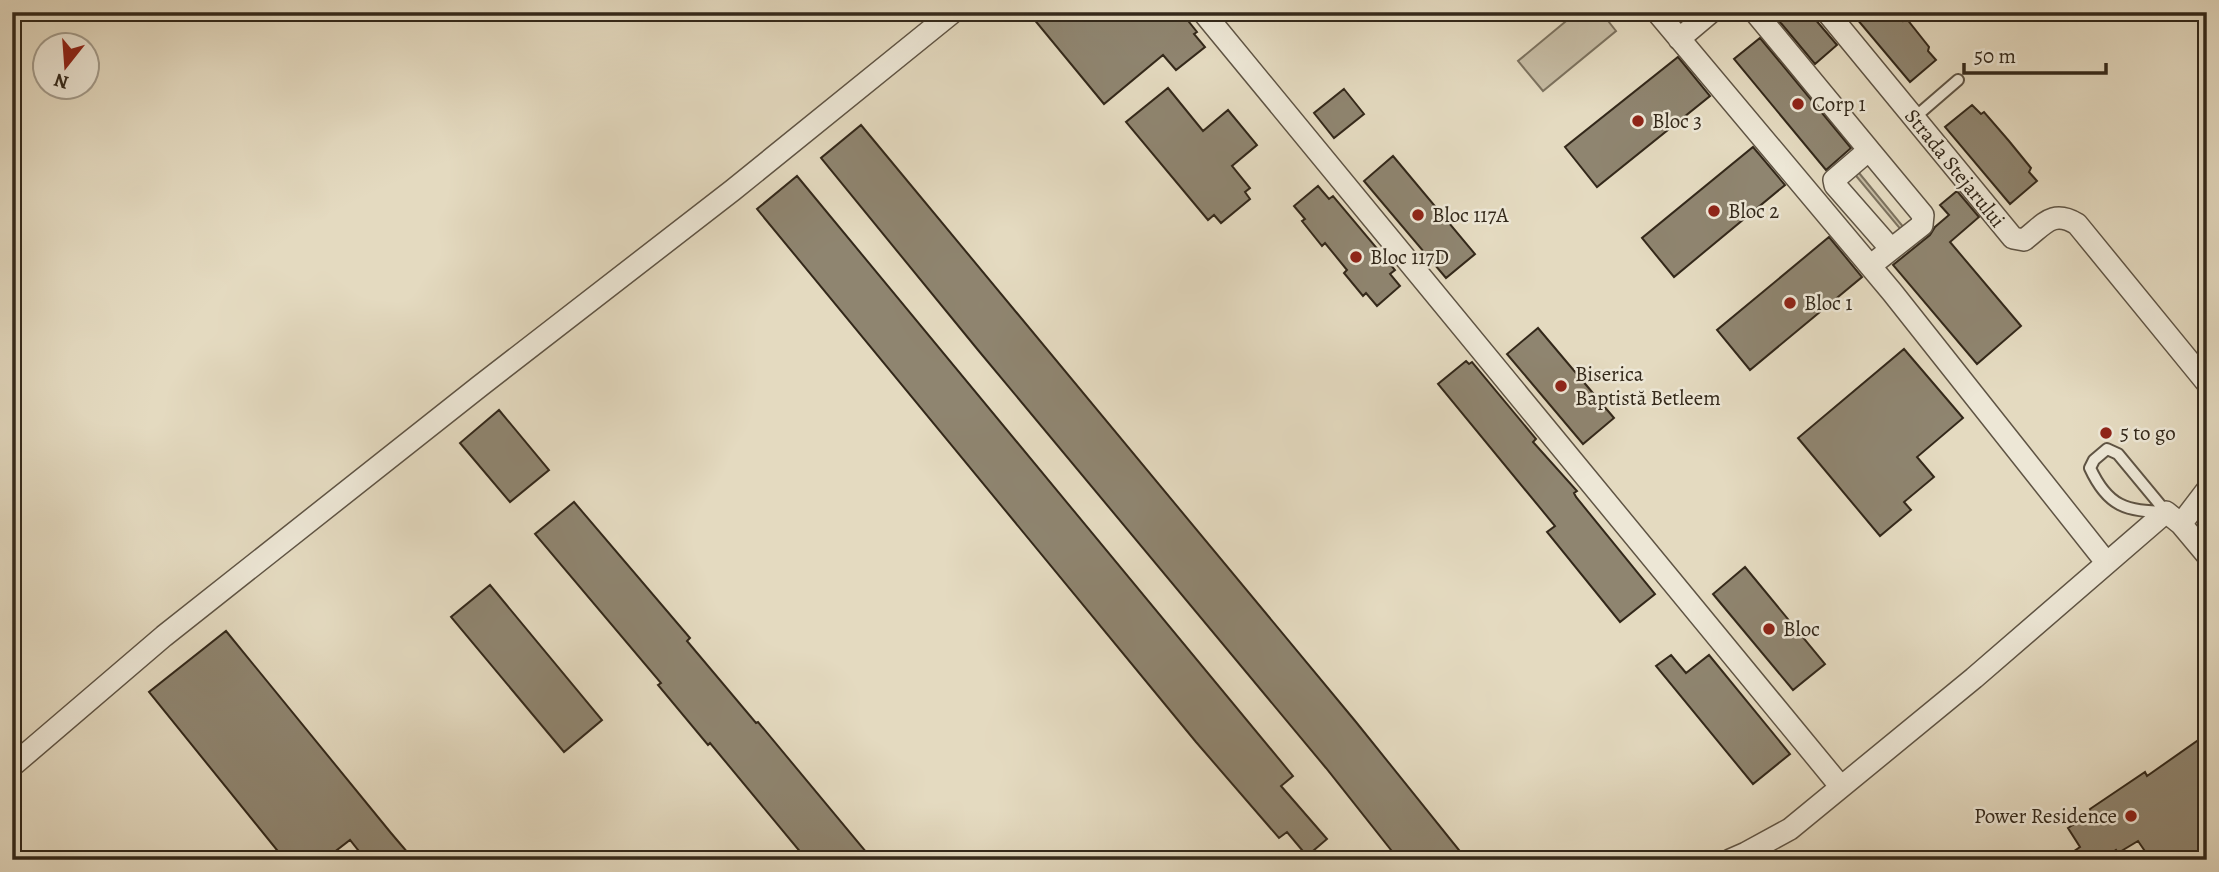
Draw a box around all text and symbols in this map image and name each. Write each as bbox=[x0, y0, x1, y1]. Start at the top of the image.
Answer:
north arrow bbox=[32, 32, 102, 102]
scale bar bbox=[1964, 32, 2105, 76]
text: 50 m bbox=[1974, 42, 2016, 70]
text: N bbox=[51, 67, 72, 96]
place label: Corp 1 bbox=[1812, 90, 1866, 118]
marker: Corp 1 bbox=[1790, 96, 1806, 112]
street label: Strada Stejarului bbox=[1898, 103, 2012, 233]
place label: Bloc 3 bbox=[1652, 107, 1702, 135]
marker: Bloc 3 bbox=[1630, 113, 1646, 129]
place label: Bloc 2 bbox=[1728, 197, 1779, 225]
place label: Bloc 117A bbox=[1432, 201, 1509, 229]
marker: Bloc 2 bbox=[1706, 203, 1722, 219]
marker: Bloc 117A bbox=[1410, 207, 1426, 223]
place label: Bloc 117D bbox=[1370, 243, 1449, 271]
marker: Bloc 117D bbox=[1348, 249, 1364, 265]
place label: Bloc 1 bbox=[1804, 289, 1852, 317]
marker: Bloc 1 bbox=[1782, 295, 1798, 311]
place label: Biserica Baptistă Betleem bbox=[1575, 360, 1721, 412]
marker: Biserica Baptistă Betleem bbox=[1553, 378, 1569, 394]
place label: 5 to go bbox=[2120, 419, 2176, 447]
marker: 5 to go bbox=[2098, 425, 2114, 441]
place label: Bloc bbox=[1783, 615, 1820, 643]
marker: Bloc bbox=[1761, 621, 1777, 637]
place label: Power Residence bbox=[1974, 802, 2117, 830]
marker: Power Residence bbox=[2123, 808, 2139, 824]

